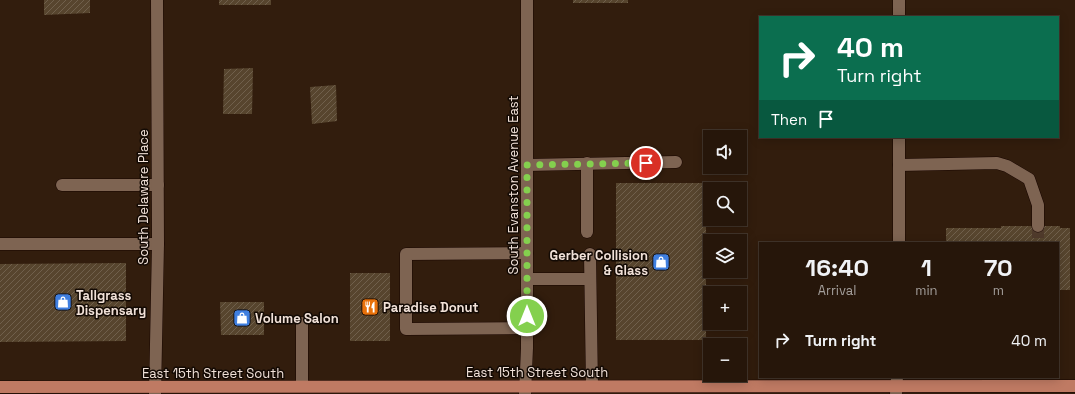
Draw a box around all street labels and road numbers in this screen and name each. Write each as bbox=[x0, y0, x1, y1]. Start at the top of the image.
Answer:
street label: South Evanston Avenue East bbox=[505, 95, 522, 275]
street label: South Delaware Place bbox=[135, 129, 152, 265]
street label: East 15th Street South bbox=[466, 364, 608, 381]
street label: East 15th Street South bbox=[142, 365, 284, 382]

